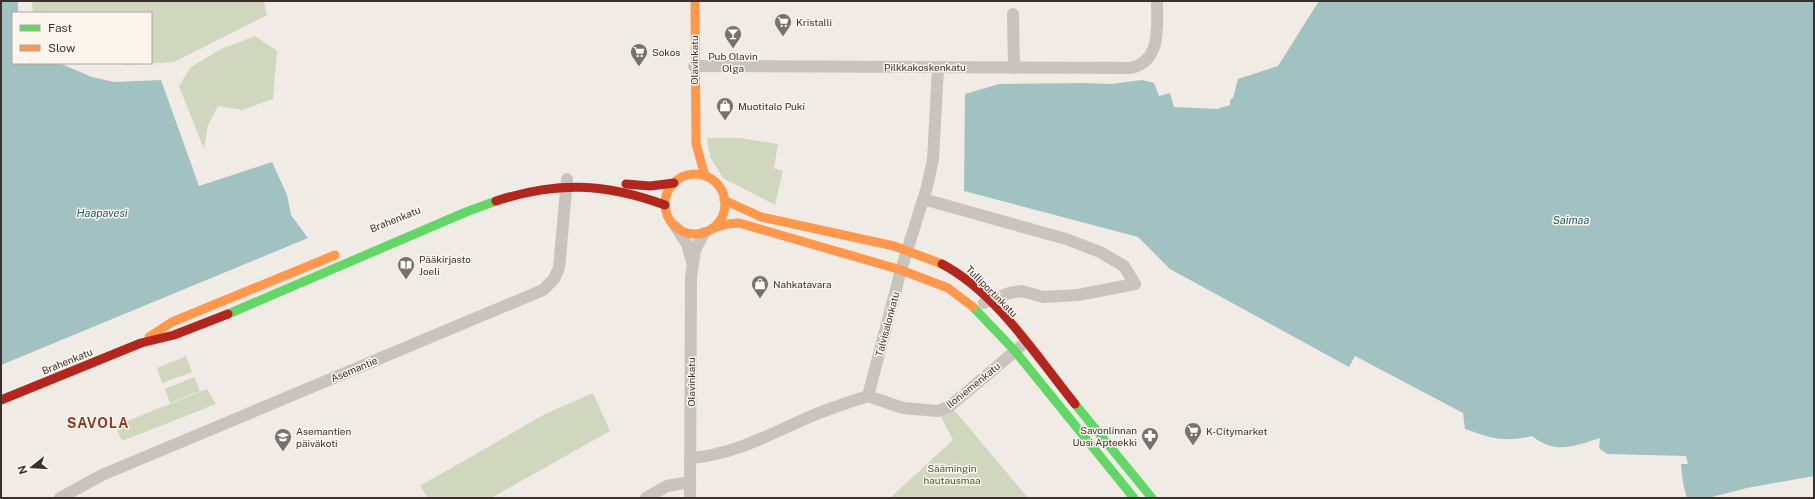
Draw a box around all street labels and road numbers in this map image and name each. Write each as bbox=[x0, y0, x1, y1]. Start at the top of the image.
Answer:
street label: Olavinkatu bbox=[688, 35, 700, 85]
street label: Pilkkakoskenkatu bbox=[884, 61, 966, 73]
street label: Brahenkatu bbox=[368, 203, 422, 235]
street label: Tulliportinkatu bbox=[964, 263, 1020, 319]
street label: Talvisalonkatu bbox=[873, 290, 901, 358]
street label: Brahenkatu bbox=[40, 345, 94, 377]
street label: Asemantie bbox=[329, 354, 379, 384]
street label: Olavinkatu bbox=[685, 357, 697, 407]
street label: Iloniemenkatu bbox=[944, 360, 1002, 410]

